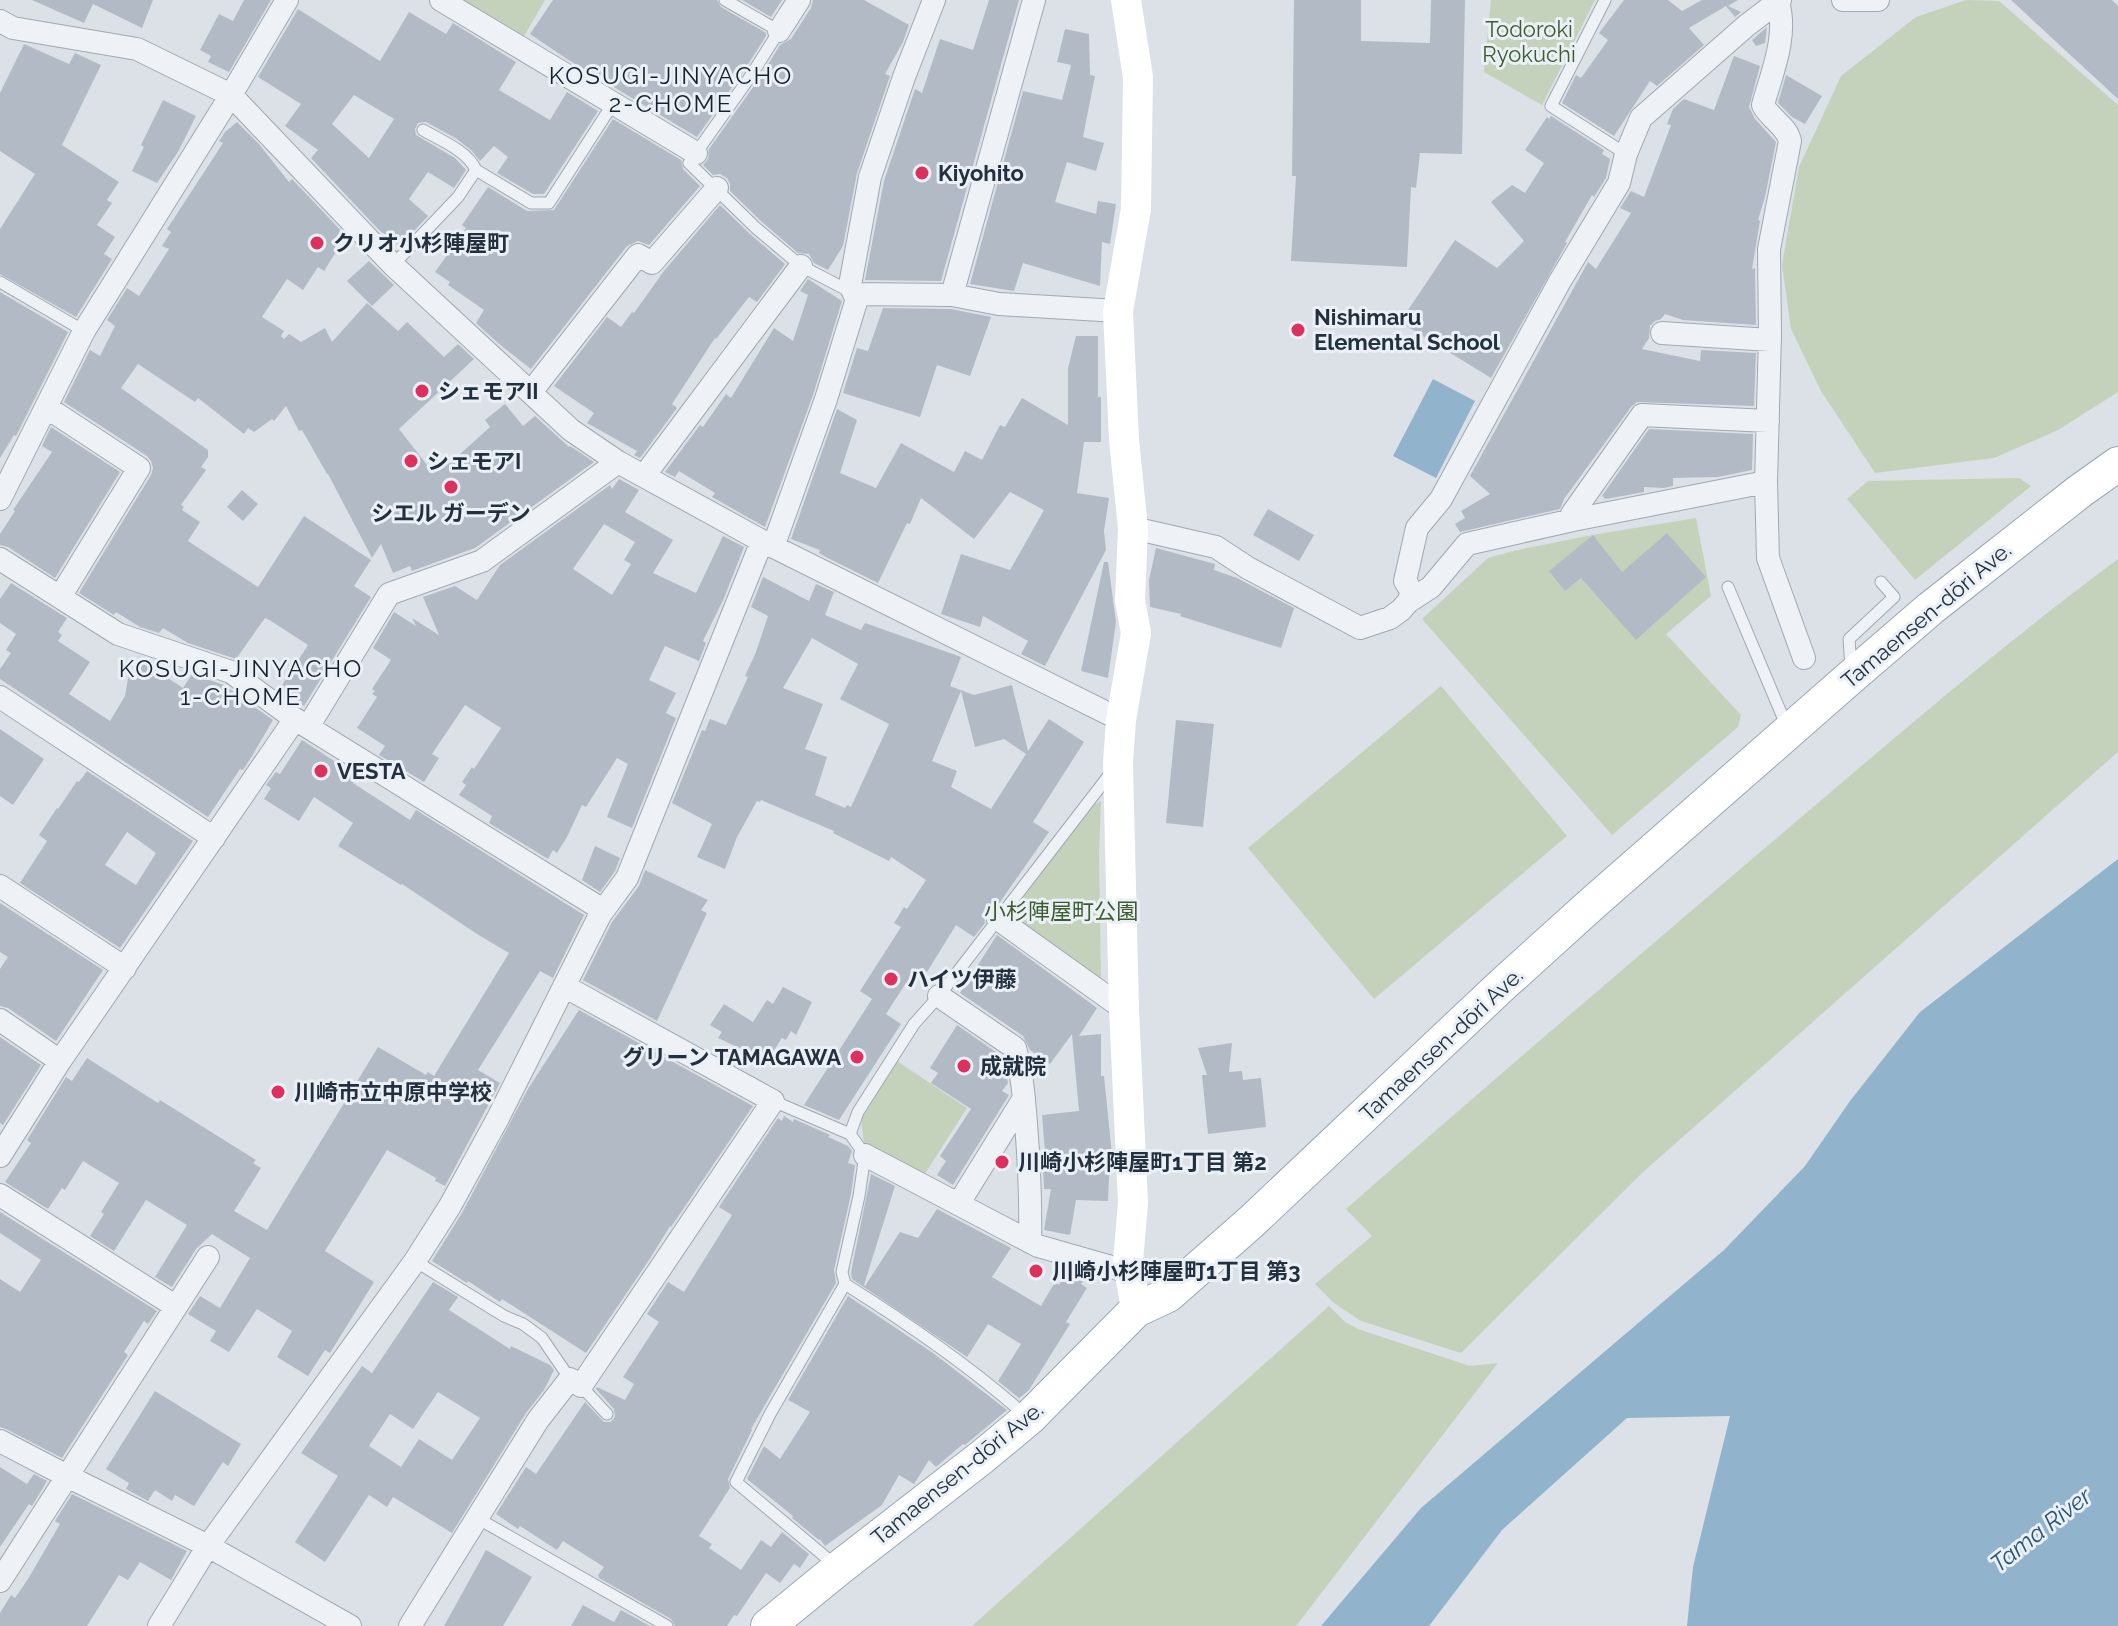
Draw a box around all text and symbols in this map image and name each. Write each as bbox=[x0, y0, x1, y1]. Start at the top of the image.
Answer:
park label: Todoroki Ryokuchi bbox=[1482, 16, 1576, 67]
district label: KOSUGI-JINYACHO 2-CHOME bbox=[549, 61, 793, 118]
place label: Kiyohito bbox=[938, 160, 1024, 186]
marker: Kiyohito bbox=[913, 164, 931, 182]
place label: クリオ小杉陣屋町 bbox=[333, 230, 509, 256]
marker: クリオ小杉陣屋町 bbox=[308, 234, 326, 252]
place label: Nishimaru Elemental School bbox=[1314, 304, 1501, 355]
marker: Nishimaru Elemental School bbox=[1289, 321, 1307, 339]
place label: シェモアII bbox=[438, 378, 539, 404]
marker: シェモアII bbox=[413, 382, 431, 400]
place label: シェモアI bbox=[427, 448, 521, 474]
marker: シェモアI bbox=[402, 452, 420, 470]
marker: シエル ガーデン bbox=[442, 478, 460, 496]
place label: シエル ガーデン bbox=[371, 500, 531, 526]
street label: Tamaensen-dōri Ave. bbox=[1836, 536, 2016, 694]
district label: KOSUGI-JINYACHO 1-CHOME bbox=[119, 654, 363, 711]
place label: VESTA bbox=[337, 758, 406, 784]
marker: VESTA bbox=[312, 762, 330, 780]
park label: 小杉陣屋町公園 bbox=[984, 898, 1138, 924]
street label: Tamaensen-dōri Ave. bbox=[1354, 962, 1528, 1126]
place label: ハイツ伊藤 bbox=[907, 966, 1017, 992]
marker: ハイツ伊藤 bbox=[882, 970, 900, 988]
place label: グリーン TAMAGAWA bbox=[623, 1044, 841, 1070]
marker: グリーン TAMAGAWA bbox=[848, 1048, 866, 1066]
place label: 成就院 bbox=[980, 1053, 1046, 1079]
marker: 成就院 bbox=[955, 1057, 973, 1075]
place label: 川崎市立中原中学校 bbox=[294, 1079, 492, 1105]
marker: 川崎市立中原中学校 bbox=[269, 1083, 287, 1101]
place label: 川崎小杉陣屋町1丁目 第2 bbox=[1018, 1149, 1267, 1175]
marker: 川崎小杉陣屋町1丁目 第2 bbox=[993, 1153, 1011, 1171]
place label: 川崎小杉陣屋町1丁目 第3 bbox=[1052, 1258, 1300, 1284]
marker: 川崎小杉陣屋町1丁目 第3 bbox=[1027, 1262, 1045, 1280]
street label: Tamaensen-dōri Ave. bbox=[866, 1396, 1048, 1550]
water label: Tama River bbox=[1984, 1481, 2098, 1578]

